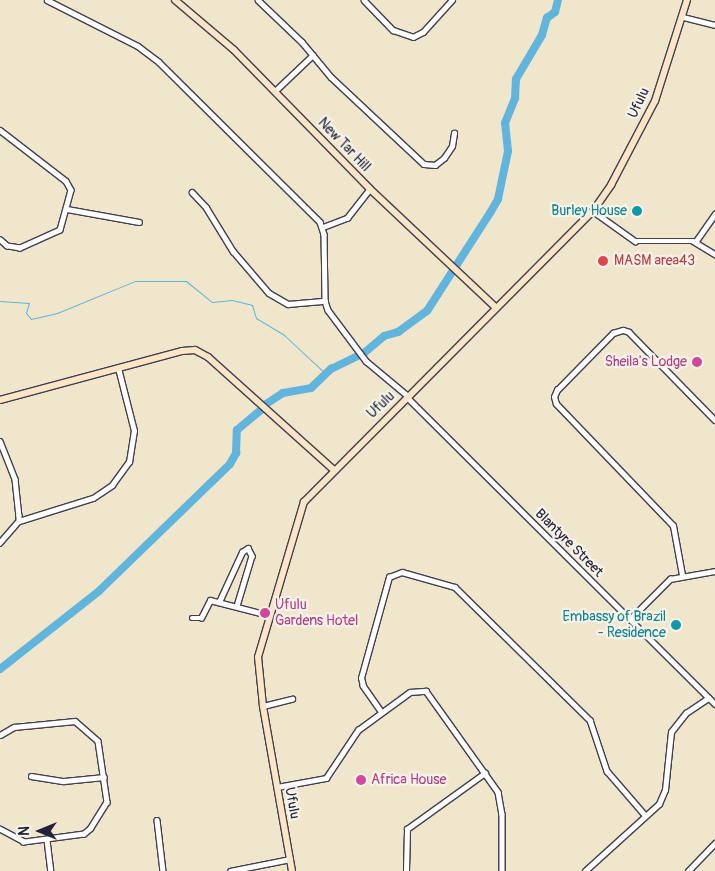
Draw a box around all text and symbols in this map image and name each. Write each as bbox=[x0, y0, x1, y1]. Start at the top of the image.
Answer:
street label: Ufulu bbox=[625, 85, 653, 121]
street label: New Tar Hill bbox=[314, 115, 374, 175]
place label: Burley House bbox=[551, 203, 627, 219]
marker: Burley House bbox=[631, 205, 643, 217]
place label: MASM area43 bbox=[614, 253, 695, 269]
marker: MASM area43 bbox=[596, 254, 610, 268]
place label: Sheila's Lodge bbox=[605, 354, 687, 370]
marker: Sheila's Lodge bbox=[691, 356, 703, 368]
street label: Ufulu bbox=[364, 388, 398, 422]
street label: Blantyre Street bbox=[531, 505, 607, 581]
place label: Ufulu Gardens Hotel bbox=[275, 597, 358, 630]
marker: Ufulu Gardens Hotel bbox=[259, 607, 271, 619]
place label: Embassy of Brazil - Residence bbox=[563, 609, 666, 642]
marker: Embassy of Brazil - Residence bbox=[670, 619, 682, 631]
place label: Africa House bbox=[371, 772, 447, 788]
marker: Africa House bbox=[355, 774, 367, 786]
street label: Ufulu bbox=[281, 786, 303, 820]
north arrow bbox=[15, 806, 65, 856]
text: N bbox=[16, 826, 33, 836]

